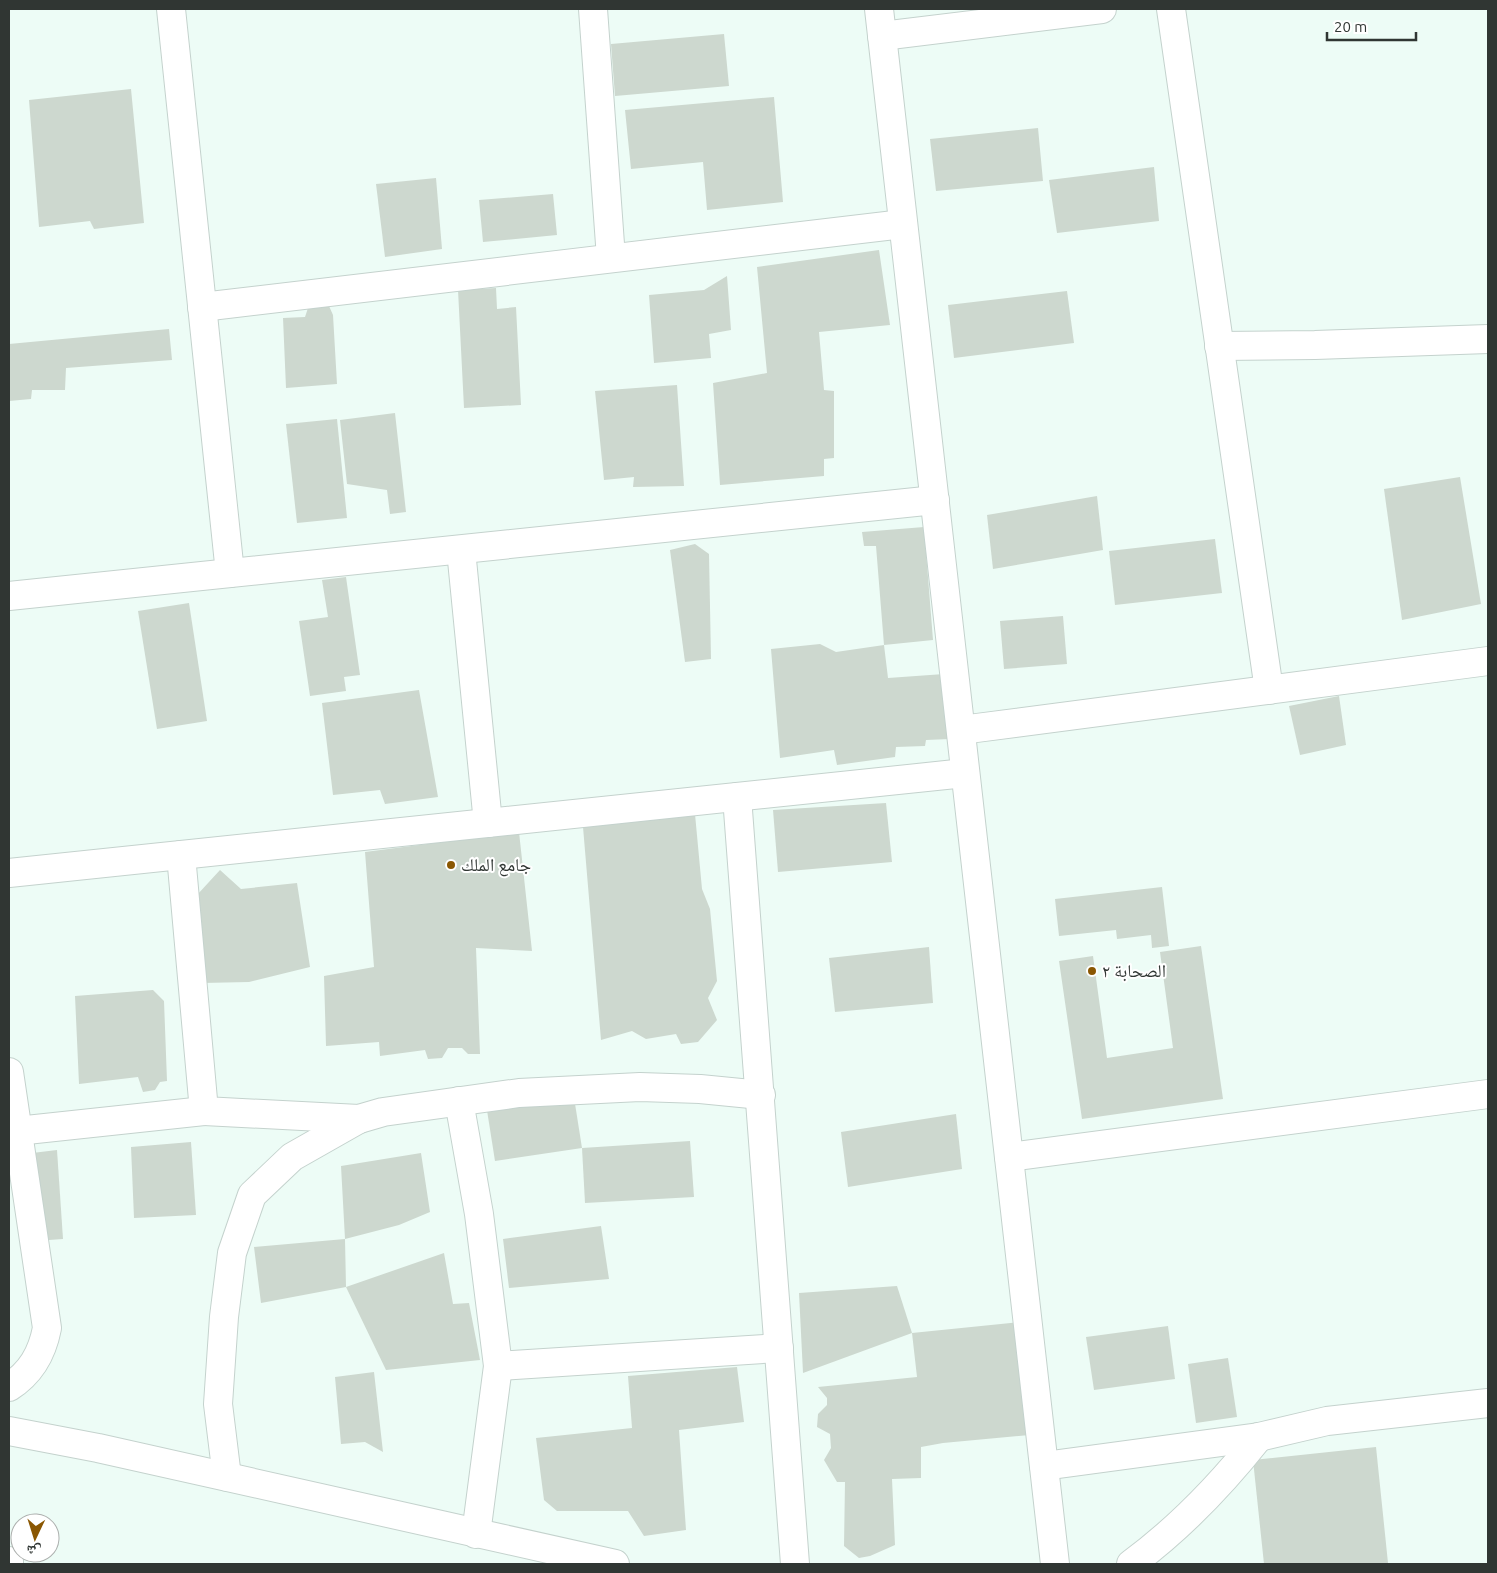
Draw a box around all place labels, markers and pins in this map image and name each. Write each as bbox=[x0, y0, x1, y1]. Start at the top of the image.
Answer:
place label: جامع الملك bbox=[461, 854, 531, 877]
marker: جامع الملك bbox=[445, 859, 457, 871]
place label: الصحابة ٢ bbox=[1102, 960, 1166, 982]
marker: الصحابة ٢ bbox=[1086, 965, 1098, 977]

